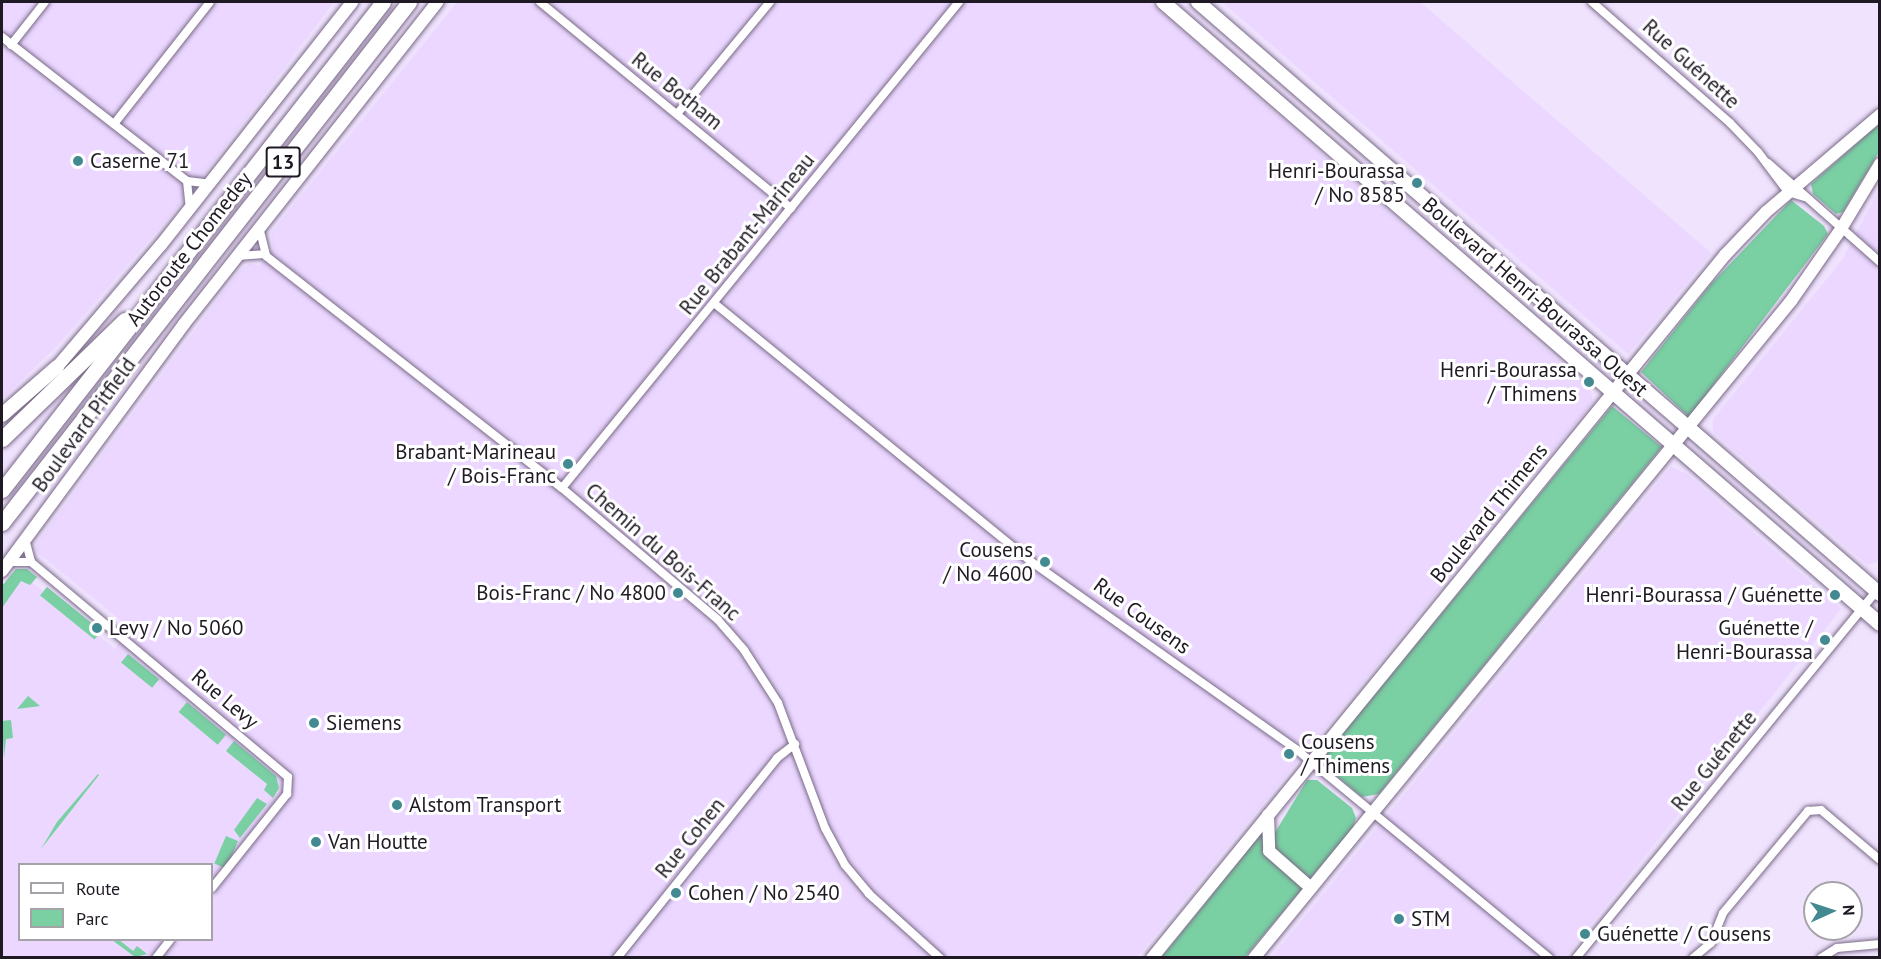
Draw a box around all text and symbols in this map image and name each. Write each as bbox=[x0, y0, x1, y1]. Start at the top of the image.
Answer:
street label: Rue Guénette bbox=[1637, 14, 1745, 114]
street label: Rue Botham bbox=[627, 47, 727, 135]
road number: 13 bbox=[265, 145, 301, 179]
place label: Caserne 71 bbox=[90, 148, 189, 174]
street label: Rue Brabant-Marineau bbox=[674, 148, 820, 320]
marker: Caserne 71 bbox=[71, 154, 85, 168]
place label: Henri-Bourassa / No 8585 bbox=[1268, 158, 1405, 208]
street label: Autoroute Chomedey bbox=[121, 167, 257, 331]
marker: Henri-Bourassa / No 8585 bbox=[1410, 176, 1424, 190]
street label: Boulevard Henri-Bourassa Ouest bbox=[1417, 192, 1653, 402]
street label: Boulevard Pitfield bbox=[27, 353, 141, 497]
place label: Henri-Bourassa / Thimens bbox=[1440, 357, 1577, 407]
marker: Henri-Bourassa / Thimens bbox=[1582, 375, 1596, 389]
street label: Boulevard Thimens bbox=[1425, 438, 1553, 588]
place label: Brabant-Marineau / Bois-Franc bbox=[395, 439, 556, 489]
marker: Brabant-Marineau / Bois-Franc bbox=[561, 457, 575, 471]
street label: Chemin du Bois-Franc bbox=[580, 478, 746, 626]
place label: Cousens / No 4600 bbox=[943, 537, 1033, 587]
marker: Cousens / No 4600 bbox=[1038, 555, 1052, 569]
street label: Rue Cousens bbox=[1089, 572, 1195, 660]
place label: Bois-Franc / No 4800 bbox=[476, 580, 666, 606]
place label: Henri-Bourassa / Guénette bbox=[1586, 582, 1823, 608]
marker: Bois-Franc / No 4800 bbox=[671, 586, 685, 600]
marker: Henri-Bourassa / Guénette bbox=[1828, 588, 1842, 602]
place label: Levy / No 5060 bbox=[109, 615, 244, 641]
place label: Guénette / Henri-Bourassa bbox=[1676, 615, 1813, 665]
marker: Levy / No 5060 bbox=[90, 621, 104, 635]
marker: Guénette / Henri-Bourassa bbox=[1818, 633, 1832, 647]
street label: Rue Levy bbox=[186, 664, 264, 734]
street label: Rue Guénette bbox=[1666, 706, 1762, 816]
place label: Siemens bbox=[326, 710, 401, 736]
marker: Siemens bbox=[307, 716, 321, 730]
place label: Cousens / Thimens bbox=[1301, 729, 1391, 779]
marker: Cousens / Thimens bbox=[1282, 747, 1296, 761]
place label: Alstom Transport bbox=[409, 792, 562, 818]
street label: Rue Cohen bbox=[650, 793, 730, 883]
marker: Alstom Transport bbox=[390, 798, 404, 812]
place label: Van Houtte bbox=[328, 829, 428, 855]
marker: Van Houtte bbox=[309, 835, 323, 849]
legend bbox=[18, 863, 213, 941]
text: Route bbox=[76, 877, 120, 900]
place label: Cohen / No 2540 bbox=[688, 880, 840, 906]
north arrow bbox=[1803, 881, 1863, 941]
marker: Cohen / No 2540 bbox=[669, 886, 683, 900]
text: N bbox=[1839, 904, 1859, 916]
place label: STM bbox=[1411, 906, 1450, 932]
text: Parc bbox=[76, 907, 109, 930]
marker: STM bbox=[1392, 912, 1406, 926]
place label: Guénette / Cousens bbox=[1597, 921, 1771, 947]
marker: Guénette / Cousens bbox=[1578, 927, 1592, 941]

